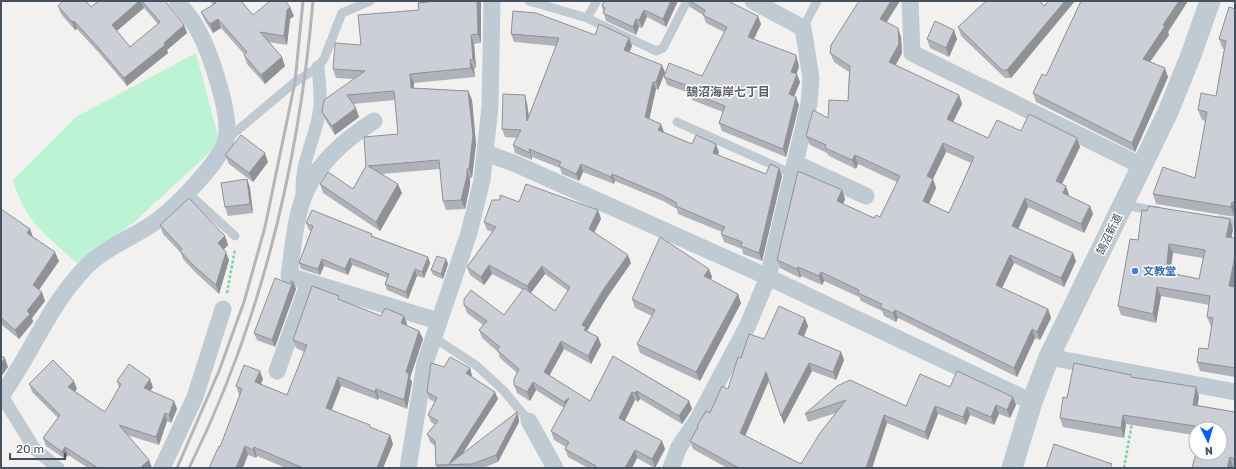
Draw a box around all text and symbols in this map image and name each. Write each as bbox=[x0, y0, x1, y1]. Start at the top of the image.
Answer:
district label: 鵠沼海岸七丁目 bbox=[686, 85, 770, 99]
street label: 鵠沼新道 bbox=[1094, 212, 1125, 257]
place label: 文教堂 bbox=[1143, 265, 1176, 278]
marker: 文教堂 bbox=[1130, 266, 1140, 276]
north arrow bbox=[1188, 421, 1228, 461]
scale bar bbox=[10, 435, 65, 461]
text: 20 m bbox=[16, 442, 44, 456]
text: N bbox=[1204, 444, 1213, 457]

